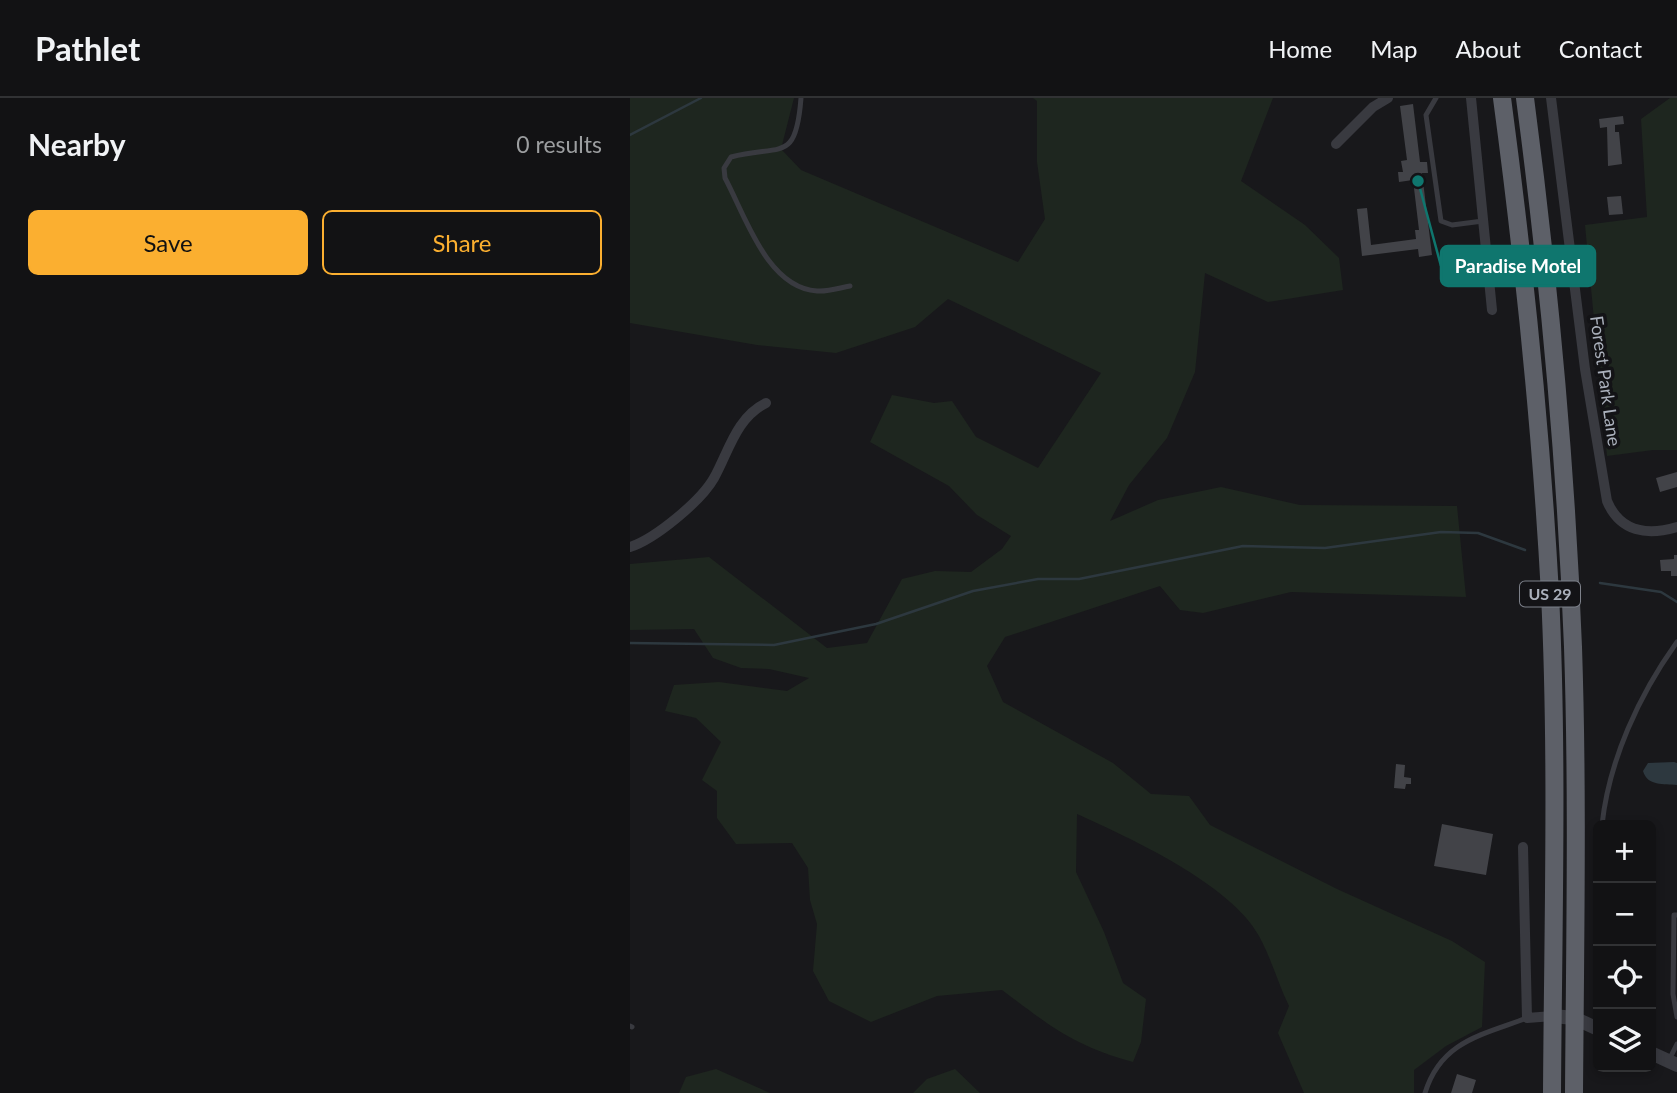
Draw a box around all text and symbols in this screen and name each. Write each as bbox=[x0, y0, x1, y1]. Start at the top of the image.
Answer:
text: Pathlet bbox=[35, 28, 140, 68]
text: Home bbox=[1268, 34, 1332, 63]
text: Map bbox=[1370, 34, 1418, 63]
text: About bbox=[1456, 34, 1521, 63]
text: Contact bbox=[1559, 34, 1642, 63]
text: Nearby bbox=[28, 126, 126, 162]
text: 0 results bbox=[516, 130, 602, 158]
button: Save bbox=[28, 210, 308, 275]
button: Share bbox=[322, 210, 602, 275]
callout: Paradise Motel bbox=[1441, 246, 1595, 286]
text: Paradise Motel bbox=[1455, 254, 1581, 277]
street label: Forest Park Lane bbox=[1586, 314, 1626, 448]
road number: US 29 bbox=[1520, 582, 1580, 607]
map controls bbox=[1593, 820, 1656, 1072]
button: + bbox=[1593, 820, 1656, 883]
button: − bbox=[1593, 883, 1656, 946]
button: locate bbox=[1593, 946, 1656, 1009]
button: layers bbox=[1593, 1009, 1656, 1072]

